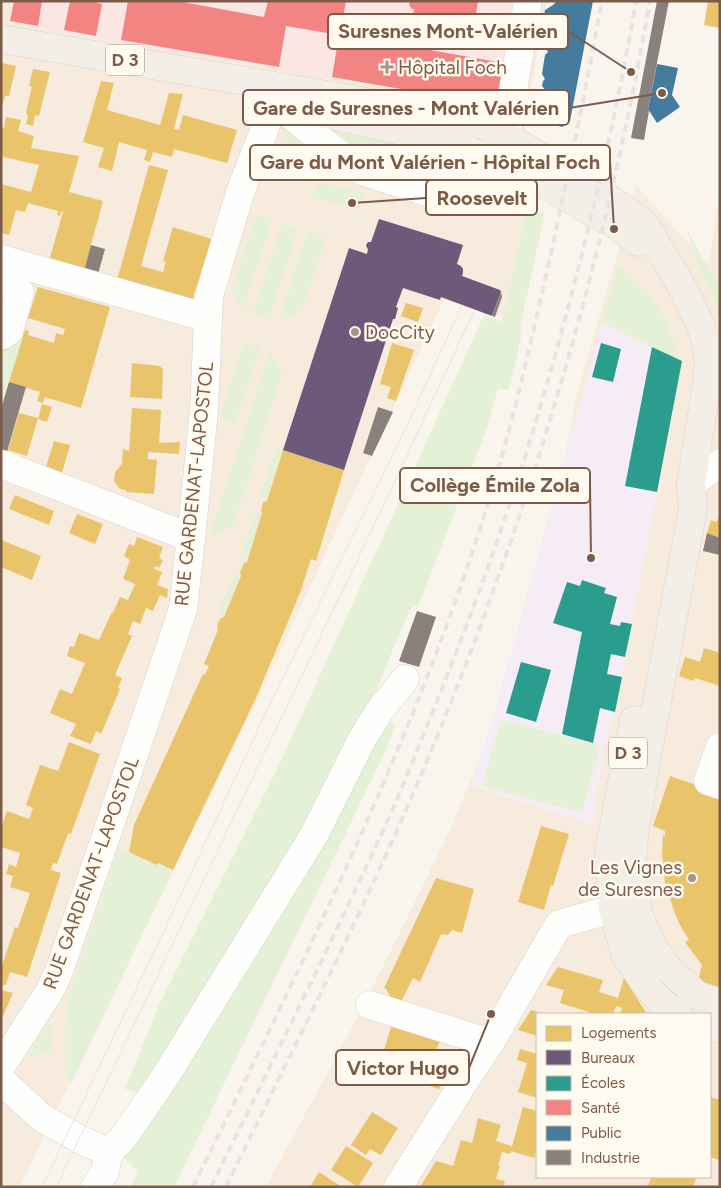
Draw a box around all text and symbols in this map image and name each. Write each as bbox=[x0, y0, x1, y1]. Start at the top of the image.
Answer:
callout: Suresnes Mont-Valérien bbox=[328, 14, 568, 49]
text: Suresnes Mont-Valérien bbox=[338, 19, 558, 43]
road number: D 3 bbox=[106, 44, 144, 76]
place label: Hôpital Foch bbox=[398, 56, 507, 79]
marker: Hôpital Foch bbox=[380, 60, 394, 74]
callout: Gare de Suresnes - Mont Valérien bbox=[243, 90, 569, 125]
text: Gare de Suresnes - Mont Valérien bbox=[253, 96, 559, 120]
callout: Gare du Mont Valérien - Hôpital Foch bbox=[250, 145, 610, 180]
text: Gare du Mont Valérien - Hôpital Foch bbox=[260, 150, 600, 174]
callout: Roosevelt bbox=[426, 180, 537, 215]
text: Roosevelt bbox=[437, 186, 527, 210]
place label: DocCity bbox=[365, 321, 435, 344]
marker: DocCity bbox=[349, 326, 361, 338]
street label: RUE GARDENAT-LAPOSTOL bbox=[170, 361, 218, 607]
callout: Collège Émile Zola bbox=[400, 468, 590, 503]
text: Collège Émile Zola bbox=[410, 473, 580, 497]
road number: D 3 bbox=[609, 738, 647, 768]
street label: RUE GARDENAT-LAPOSTOL bbox=[38, 754, 144, 992]
place label: Les Vignes de Suresnes bbox=[578, 856, 682, 901]
marker: Les Vignes de Suresnes bbox=[686, 872, 698, 884]
legend bbox=[536, 1013, 711, 1178]
text: Logements bbox=[581, 1024, 656, 1042]
text: Bureaux bbox=[581, 1049, 635, 1067]
callout: Victor Hugo bbox=[336, 1050, 469, 1085]
text: Victor Hugo bbox=[347, 1056, 460, 1080]
text: Écoles bbox=[581, 1074, 625, 1092]
text: Santé bbox=[581, 1099, 620, 1117]
text: Public bbox=[581, 1124, 622, 1142]
text: Industrie bbox=[581, 1149, 640, 1167]

